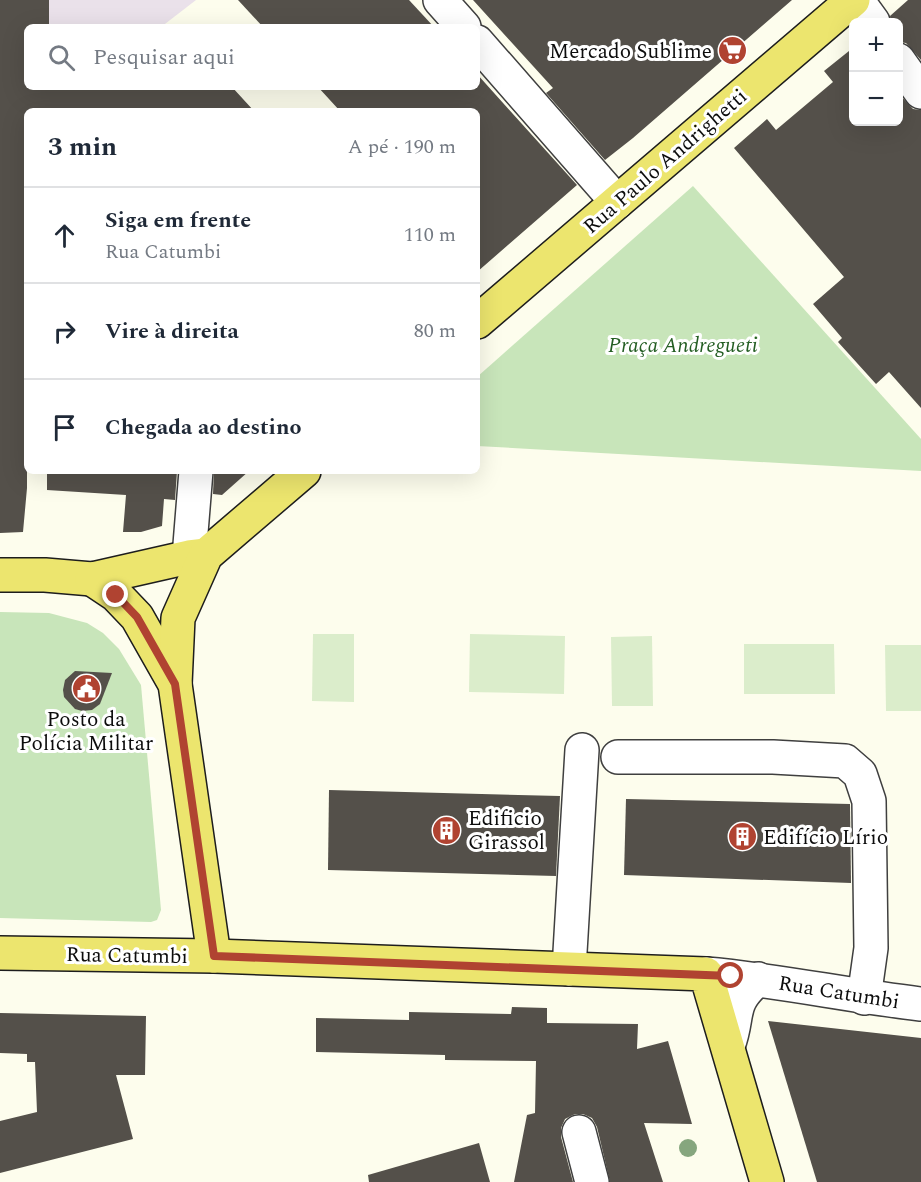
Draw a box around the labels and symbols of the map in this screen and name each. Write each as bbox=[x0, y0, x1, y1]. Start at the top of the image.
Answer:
supermarket icon: Mercado Sublime bbox=[717, 35, 749, 67]
place label: Mercado Sublime bbox=[549, 36, 712, 68]
street label: Rua Paulo Andrighetti bbox=[576, 81, 755, 242]
park label: Praça Andregueti bbox=[608, 330, 758, 362]
route end bbox=[102, 581, 128, 607]
public building icon: Posto da Polícia Militar bbox=[70, 672, 102, 704]
place label: Posto da Polícia Militar bbox=[19, 704, 153, 760]
place label: Edificio Girassol bbox=[468, 803, 545, 859]
building icon: Edificio Girassol bbox=[431, 814, 463, 846]
building icon: Edifício Lírio bbox=[726, 821, 758, 853]
place label: Edifício Lírio bbox=[763, 822, 888, 854]
street label: Rua Catumbi bbox=[66, 939, 188, 973]
route start bbox=[717, 962, 743, 988]
street label: Rua Catumbi bbox=[776, 968, 902, 1018]

